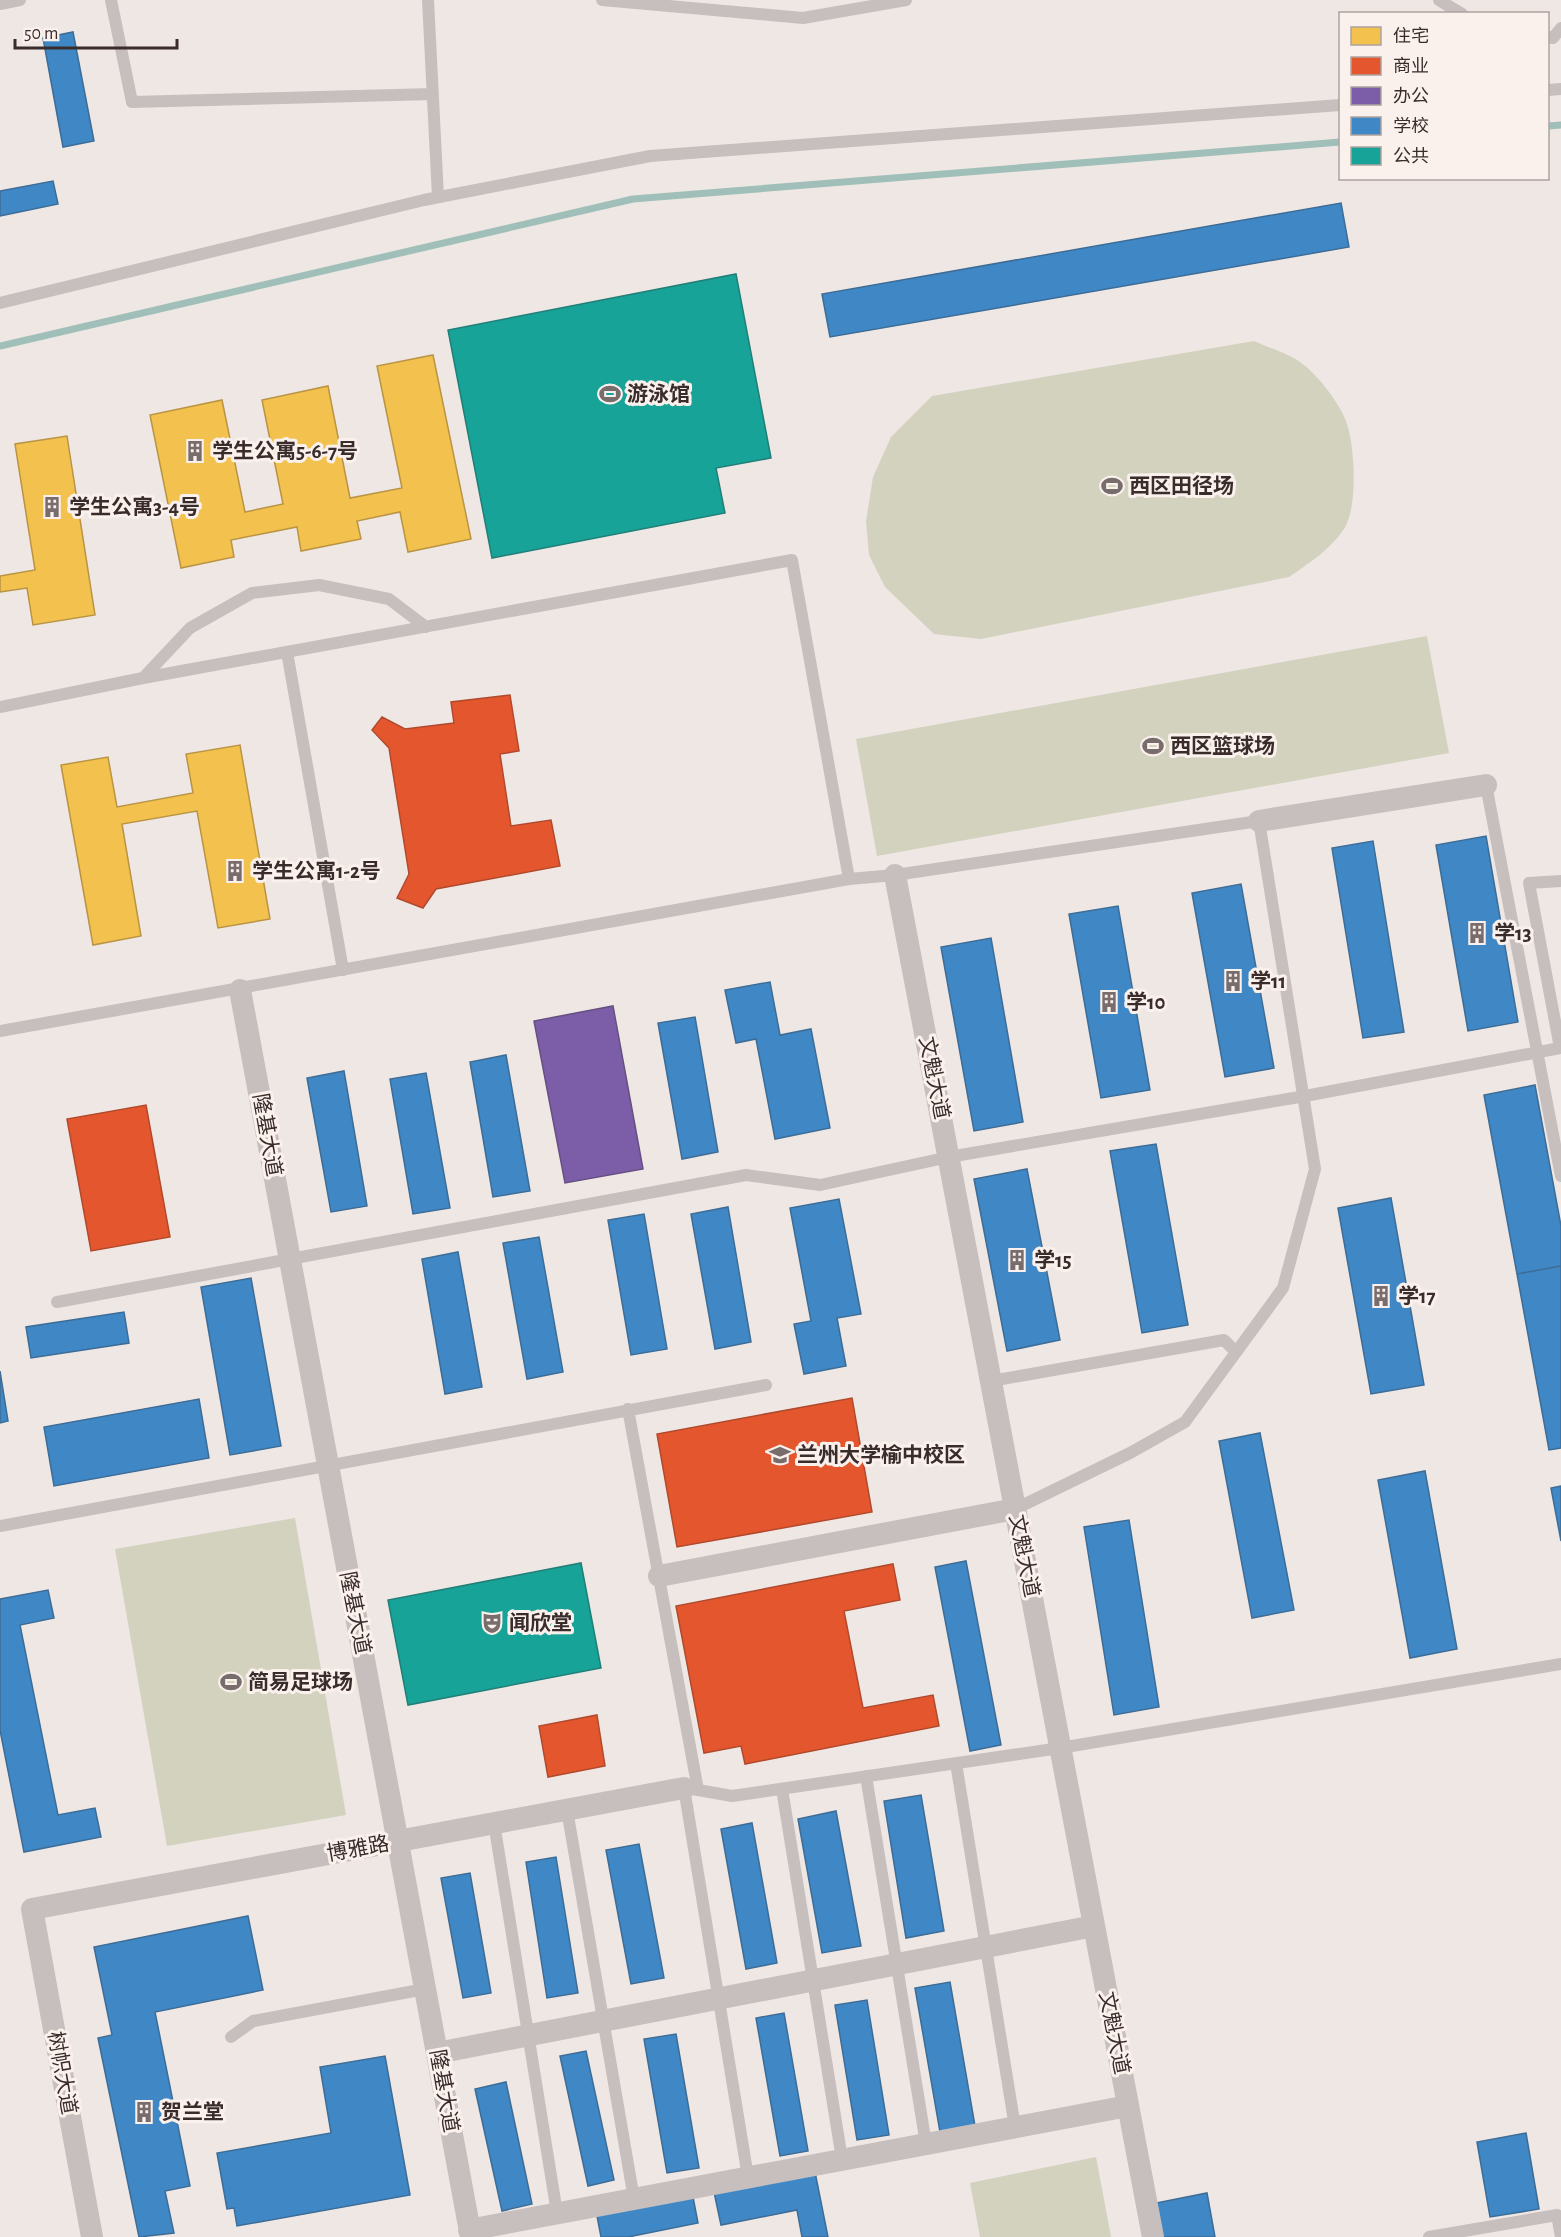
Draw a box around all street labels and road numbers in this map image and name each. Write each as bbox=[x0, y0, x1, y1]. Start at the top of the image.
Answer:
street label: 文魁大道 bbox=[916, 1035, 953, 1121]
street label: 隆基大道 bbox=[249, 1092, 286, 1178]
street label: 文魁大道 bbox=[1006, 1513, 1043, 1599]
street label: 隆基大道 bbox=[337, 1570, 374, 1656]
street label: 博雅路 bbox=[325, 1832, 391, 1865]
street label: 文魁大道 bbox=[1096, 1990, 1133, 2076]
street label: 树帜大道 bbox=[44, 2030, 81, 2116]
street label: 隆基大道 bbox=[426, 2048, 463, 2134]

